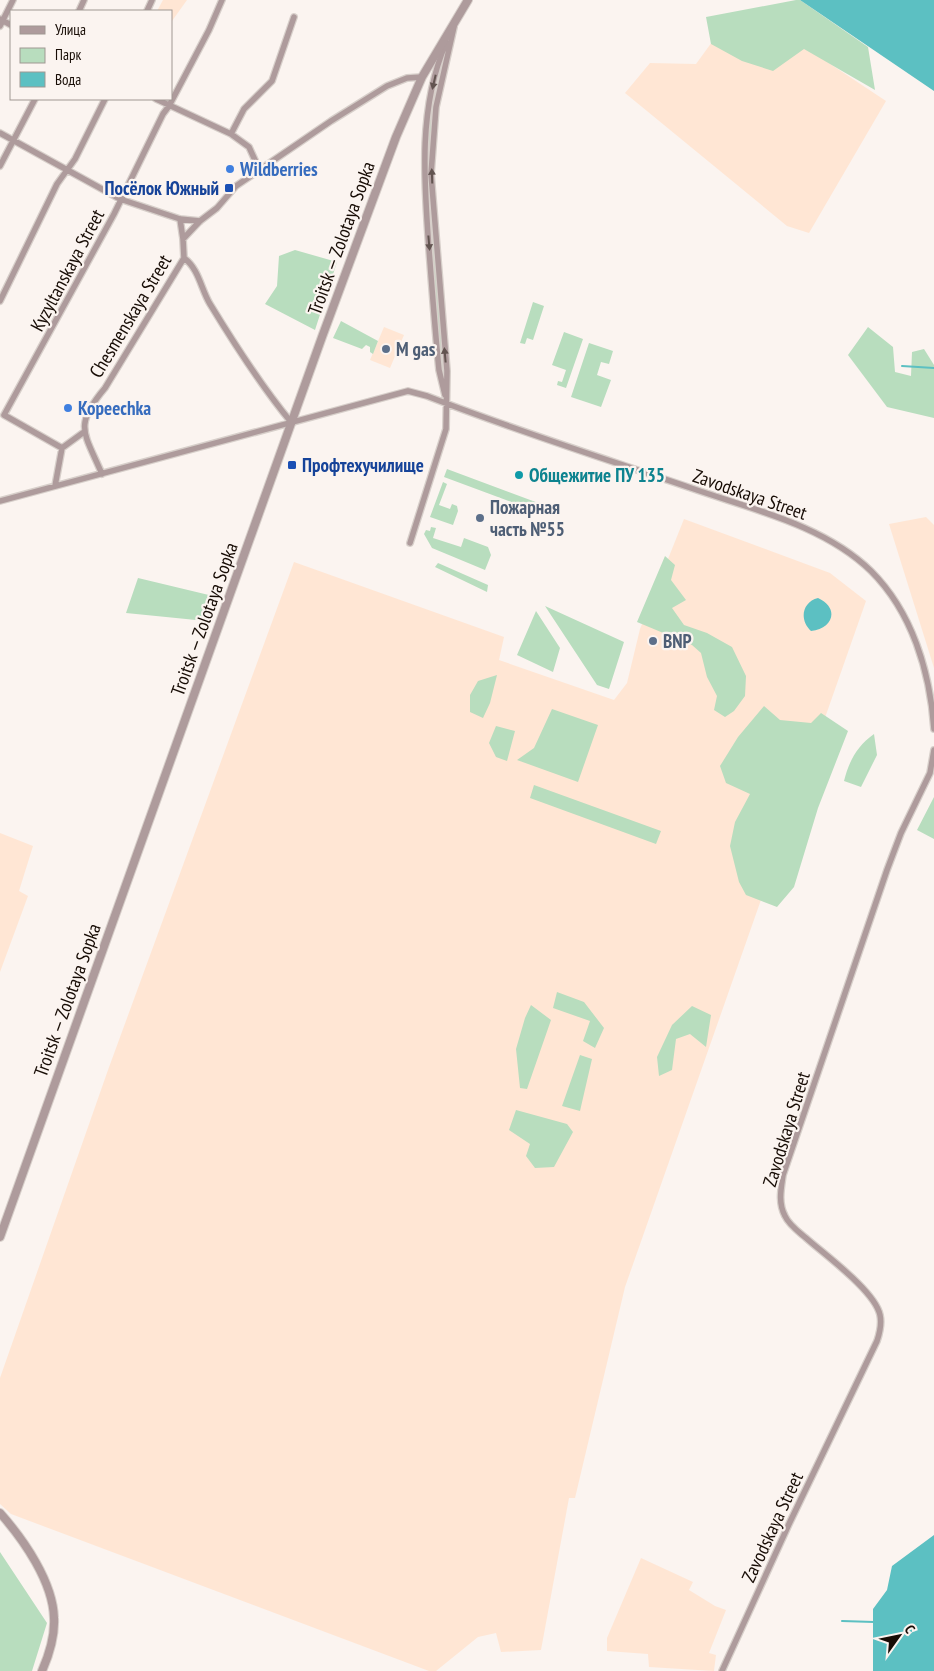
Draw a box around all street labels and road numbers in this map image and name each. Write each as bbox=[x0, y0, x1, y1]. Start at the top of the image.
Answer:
street label: Troitsk — Zolotaya Sopka bbox=[302, 158, 380, 318]
street label: Kyzyltanskaya Street bbox=[25, 204, 110, 335]
street label: Chesmenskaya Street bbox=[84, 249, 177, 382]
street label: Zavodskaya Street bbox=[690, 463, 811, 525]
street label: Troitsk — Zolotaya Sopka bbox=[165, 539, 243, 699]
street label: Troitsk — Zolotaya Sopka bbox=[28, 920, 106, 1080]
street label: Zavodskaya Street bbox=[757, 1068, 815, 1189]
street label: Zavodskaya Street bbox=[736, 1467, 808, 1586]

